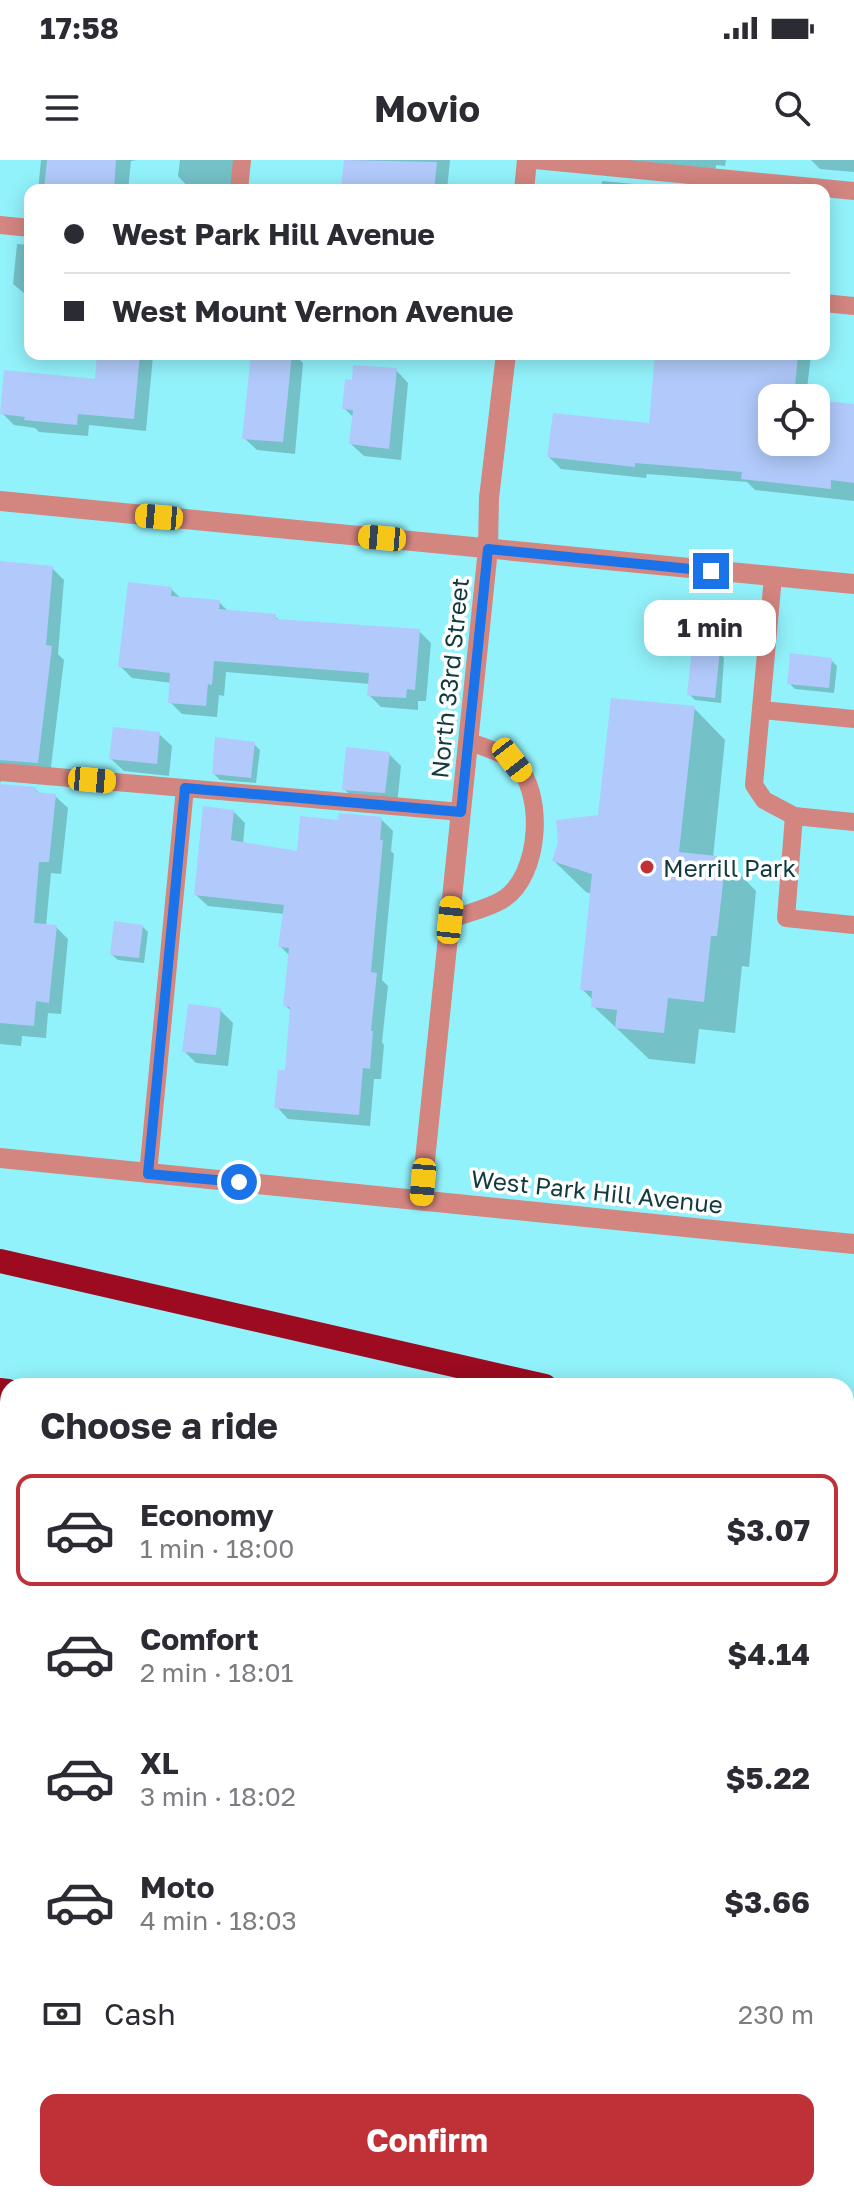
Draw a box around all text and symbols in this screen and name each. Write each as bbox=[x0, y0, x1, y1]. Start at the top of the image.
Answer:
text: 17:58 bbox=[40, 10, 119, 46]
icon: menu bbox=[40, 86, 84, 130]
icon: search bbox=[770, 86, 814, 130]
text: Movio bbox=[374, 87, 480, 130]
text: West Park Hill Avenue bbox=[112, 216, 435, 252]
text: West Mount Vernon Avenue bbox=[112, 293, 514, 329]
map controls bbox=[758, 384, 830, 456]
button: locate bbox=[758, 384, 830, 456]
car bbox=[134, 503, 184, 531]
car bbox=[357, 524, 407, 552]
route end bbox=[693, 553, 729, 589]
street label: North 33rd Street bbox=[424, 576, 474, 780]
callout: 1 min bbox=[645, 599, 777, 655]
text: 1 min bbox=[677, 612, 743, 643]
car bbox=[488, 734, 536, 786]
car bbox=[67, 766, 117, 794]
place label: Merrill Park bbox=[663, 853, 796, 882]
marker: Merrill Park bbox=[638, 858, 656, 876]
car bbox=[436, 895, 464, 945]
car bbox=[409, 1157, 437, 1207]
street label: West Park Hill Avenue bbox=[470, 1163, 724, 1219]
route start bbox=[221, 1164, 257, 1200]
text: Choose a ride bbox=[40, 1404, 278, 1447]
icon: car bbox=[44, 1494, 116, 1566]
text: Economy bbox=[140, 1497, 274, 1533]
text: $3.07 bbox=[726, 1512, 810, 1548]
text: 1 min · 18:00 bbox=[140, 1533, 294, 1564]
icon: car bbox=[44, 1618, 116, 1690]
text: Comfort bbox=[140, 1621, 259, 1657]
text: $4.14 bbox=[727, 1636, 810, 1672]
text: 2 min · 18:01 bbox=[140, 1657, 293, 1688]
icon: car bbox=[44, 1742, 116, 1814]
text: XL bbox=[140, 1745, 179, 1781]
text: $5.22 bbox=[725, 1760, 810, 1796]
text: 3 min · 18:02 bbox=[140, 1781, 296, 1812]
icon: car bbox=[44, 1866, 116, 1938]
text: Moto bbox=[140, 1869, 215, 1905]
text: $3.66 bbox=[724, 1884, 810, 1920]
text: 4 min · 18:03 bbox=[140, 1905, 297, 1936]
icon: cash bbox=[40, 1992, 84, 2036]
text: Cash bbox=[104, 1996, 176, 2032]
text: 230 m bbox=[738, 1999, 814, 2030]
button: Confirm bbox=[40, 2094, 814, 2186]

